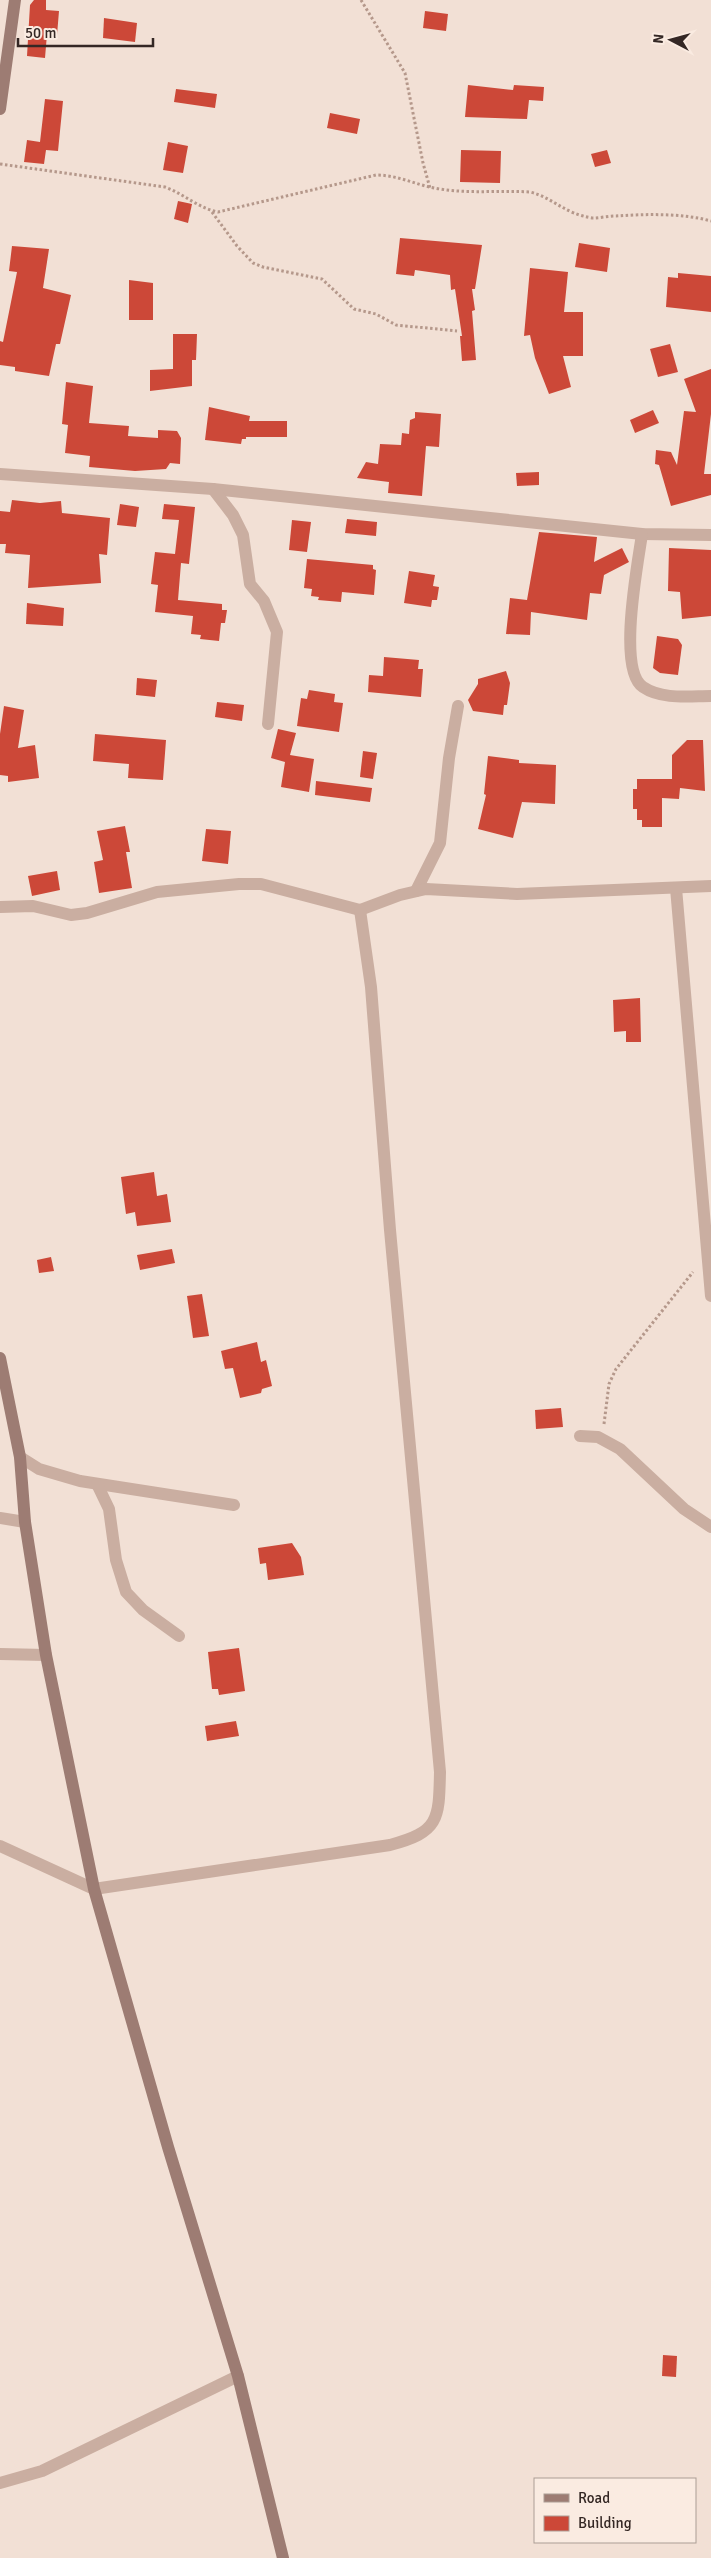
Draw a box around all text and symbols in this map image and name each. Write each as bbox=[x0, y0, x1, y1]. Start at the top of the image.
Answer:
scale bar bbox=[18, 15, 152, 47]
north arrow bbox=[646, 15, 696, 65]
text: 50 m bbox=[25, 24, 56, 42]
text: N bbox=[650, 33, 668, 44]
legend bbox=[534, 2478, 696, 2543]
text: Road bbox=[578, 2489, 610, 2507]
text: Building bbox=[578, 2514, 632, 2532]

